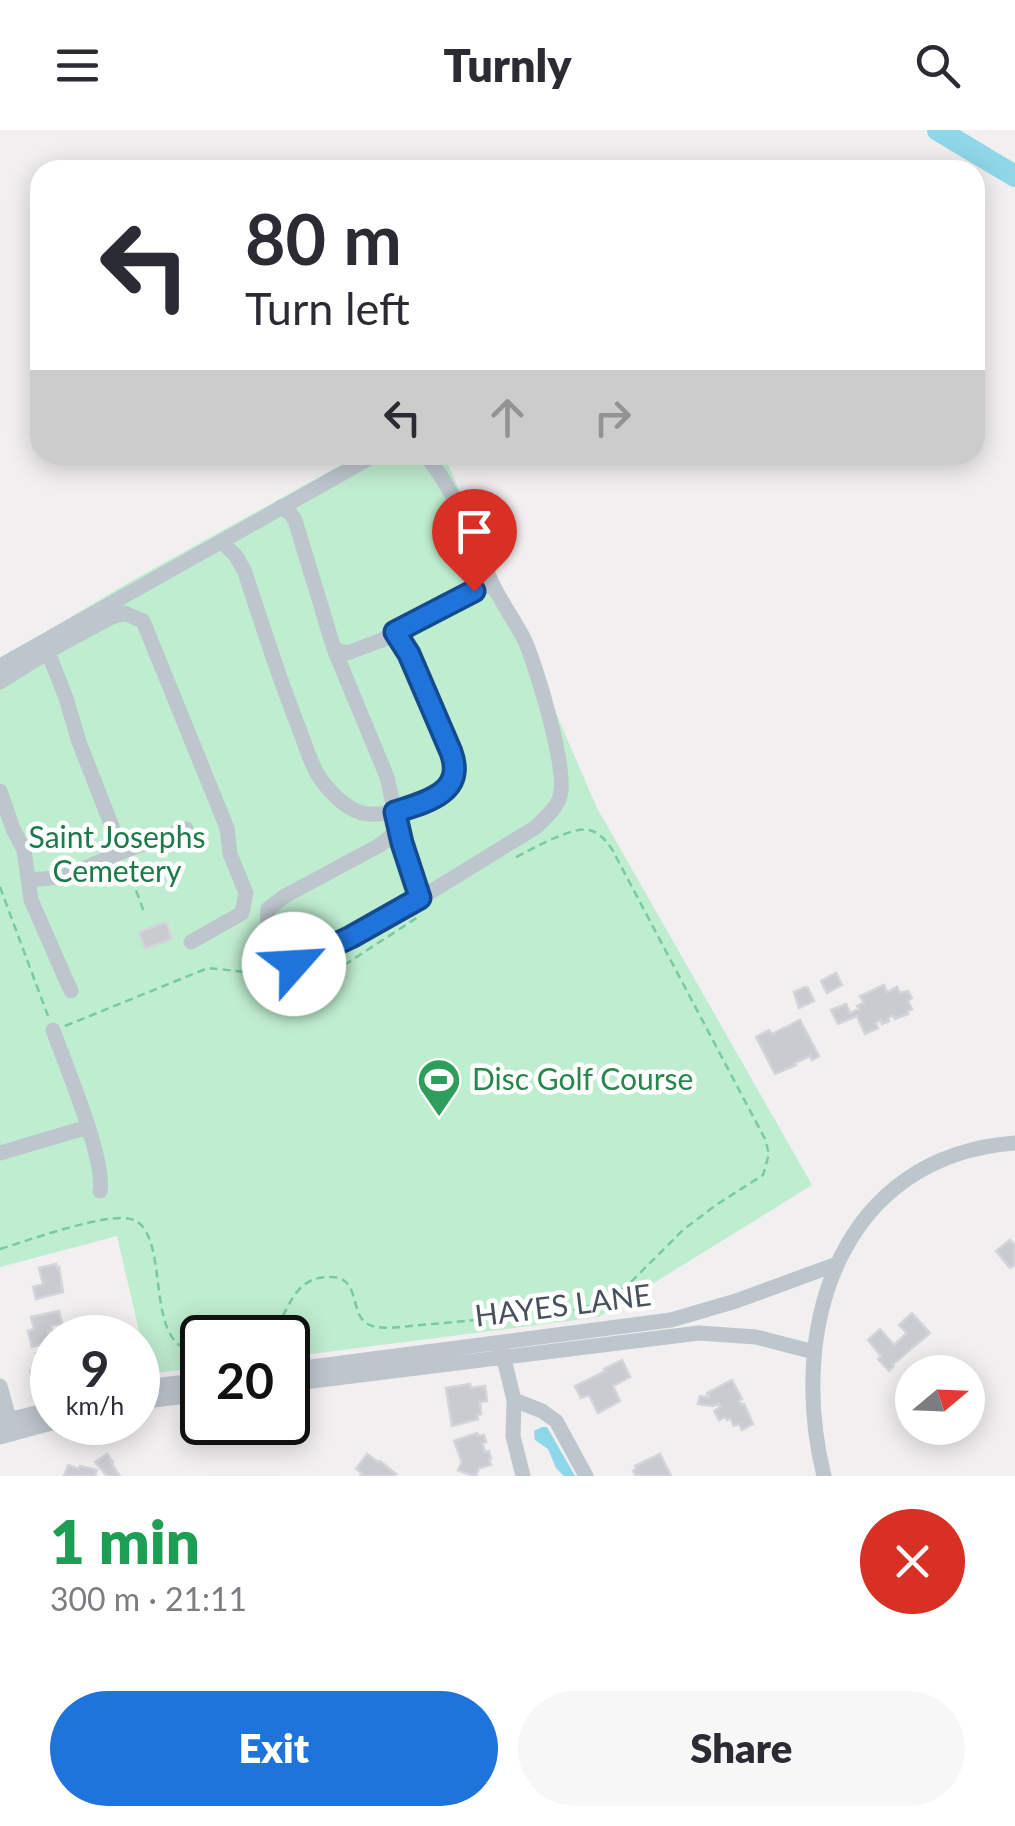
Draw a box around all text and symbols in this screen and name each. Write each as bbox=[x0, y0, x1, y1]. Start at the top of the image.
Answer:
icon: menu bbox=[50, 38, 105, 93]
text: Turnly bbox=[443, 38, 572, 92]
icon: search bbox=[910, 38, 965, 93]
text: 80 m bbox=[245, 196, 402, 280]
icon: left bbox=[80, 200, 210, 330]
text: Turn left bbox=[245, 281, 410, 335]
icon: left bbox=[375, 390, 430, 445]
icon: ahead bbox=[480, 390, 535, 445]
icon: right bbox=[585, 390, 640, 445]
pin bbox=[432, 489, 517, 592]
icon: arrive bbox=[447, 504, 502, 559]
park label: Saint Josephs Cemetery bbox=[29, 818, 205, 888]
position arrow bbox=[242, 912, 346, 1016]
sports icon: Disc Golf Course bbox=[416, 1057, 462, 1118]
place label: Disc Golf Course bbox=[472, 1060, 693, 1096]
street label: HAYES LANE bbox=[473, 1275, 653, 1333]
speed limit sign: 20 bbox=[180, 1315, 310, 1445]
text: 9 bbox=[80, 1338, 110, 1398]
north arrow bbox=[895, 1355, 985, 1445]
map controls bbox=[895, 1355, 985, 1445]
text: km/h bbox=[66, 1390, 124, 1420]
text: 1 min bbox=[50, 1505, 200, 1577]
button: close bbox=[860, 1509, 965, 1614]
text: 300 m · 21:11 bbox=[50, 1579, 247, 1618]
button: Exit bbox=[50, 1691, 498, 1806]
button: Share bbox=[518, 1691, 965, 1806]

